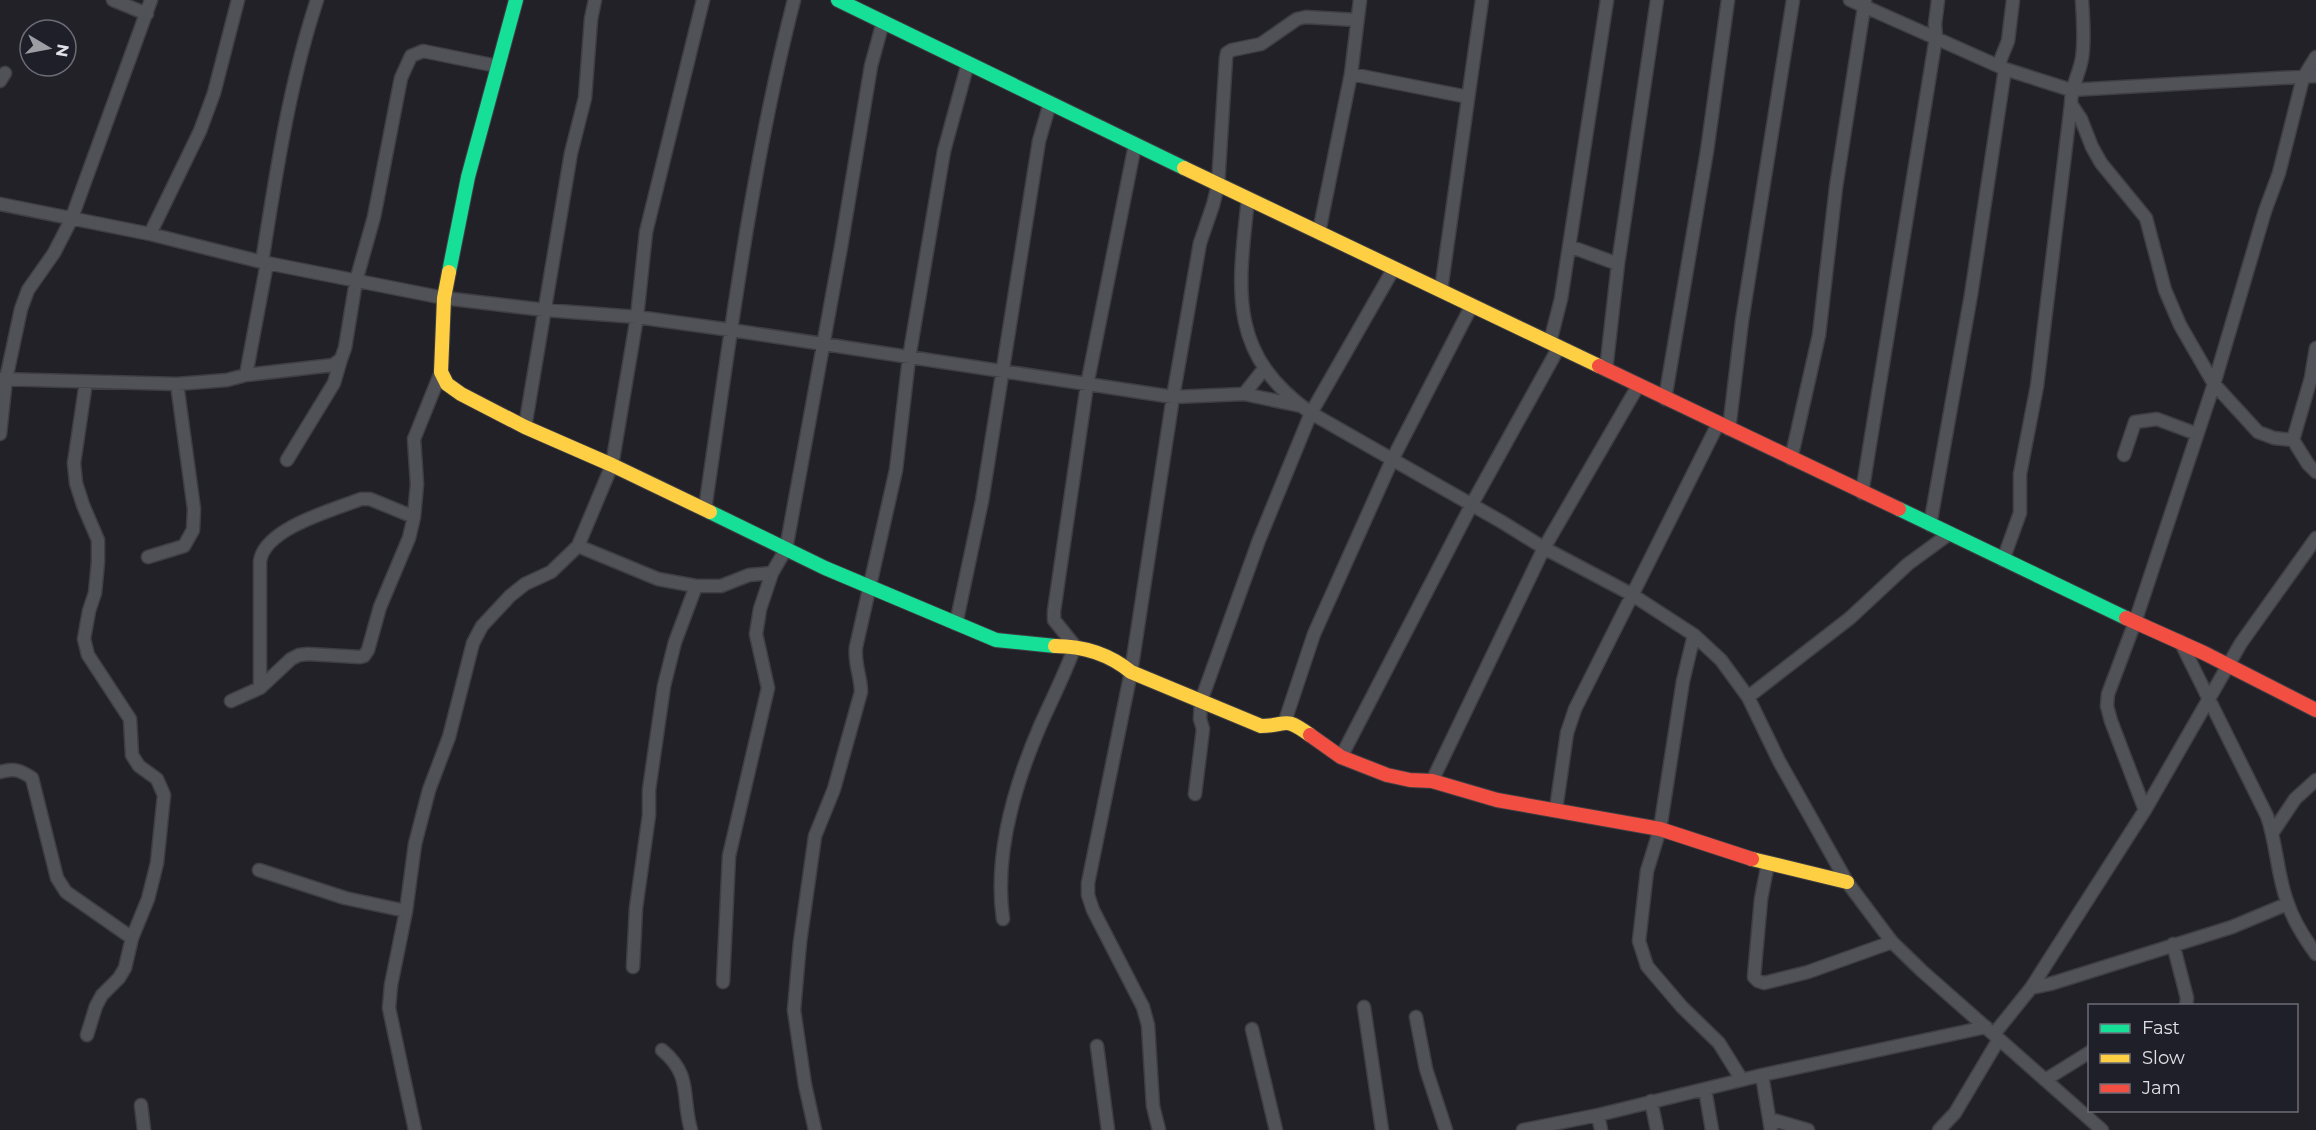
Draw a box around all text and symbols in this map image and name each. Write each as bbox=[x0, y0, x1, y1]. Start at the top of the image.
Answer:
north arrow bbox=[18, 18, 78, 78]
text: N bbox=[52, 42, 73, 59]
legend bbox=[2088, 1004, 2298, 1112]
text: Fast bbox=[2142, 1017, 2180, 1039]
text: Slow bbox=[2142, 1047, 2185, 1069]
text: Jam bbox=[2141, 1077, 2181, 1099]

